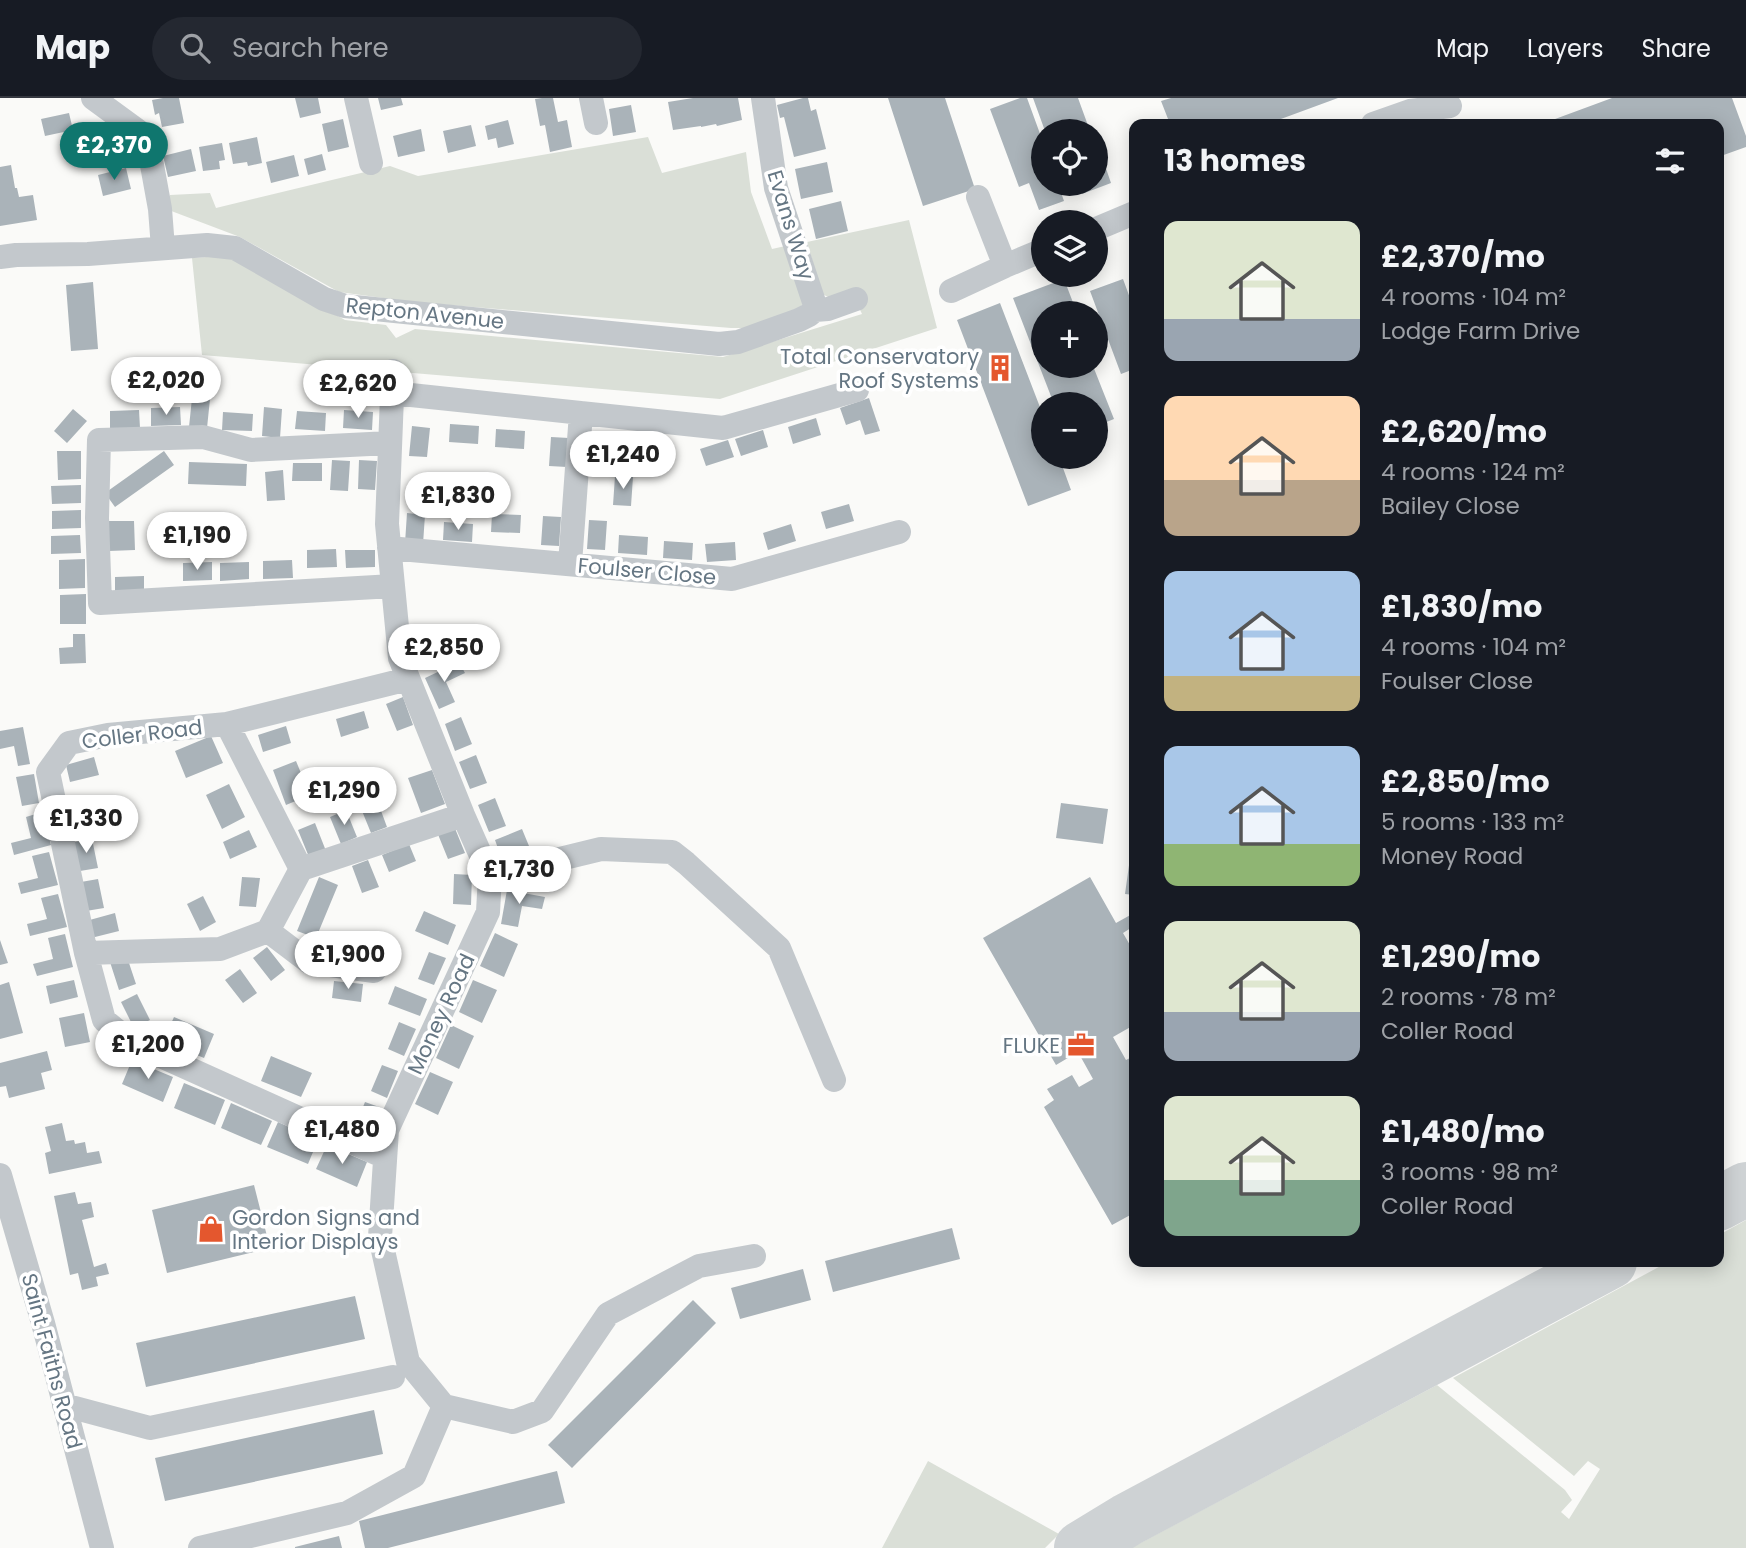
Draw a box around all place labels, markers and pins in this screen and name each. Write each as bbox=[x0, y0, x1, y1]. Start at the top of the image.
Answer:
pin: £2,370 bbox=[57, 122, 171, 182]
place label: Total Conservatory Roof Systems bbox=[780, 342, 979, 395]
building icon: Total Conservatory Roof Systems bbox=[985, 353, 1015, 383]
pin: £2,020 bbox=[109, 358, 223, 417]
pin: £2,620 bbox=[301, 360, 415, 420]
pin: £1,240 bbox=[566, 432, 680, 491]
pin: £1,830 bbox=[401, 472, 515, 532]
pin: £1,190 bbox=[140, 512, 254, 572]
pin: £2,850 bbox=[387, 624, 501, 684]
pin: £1,290 bbox=[287, 768, 401, 827]
pin: £1,330 bbox=[29, 796, 143, 855]
pin: £1,730 bbox=[462, 846, 576, 906]
pin: £1,900 bbox=[291, 932, 405, 991]
pin: £1,200 bbox=[91, 1021, 205, 1081]
office icon: FLUKE bbox=[1066, 1030, 1096, 1060]
place label: FLUKE bbox=[1003, 1031, 1060, 1060]
pin: £1,480 bbox=[285, 1107, 399, 1166]
place label: Gordon Signs and Interior Displays bbox=[232, 1203, 420, 1256]
shop icon: Gordon Signs and Interior Displays bbox=[196, 1214, 226, 1244]

